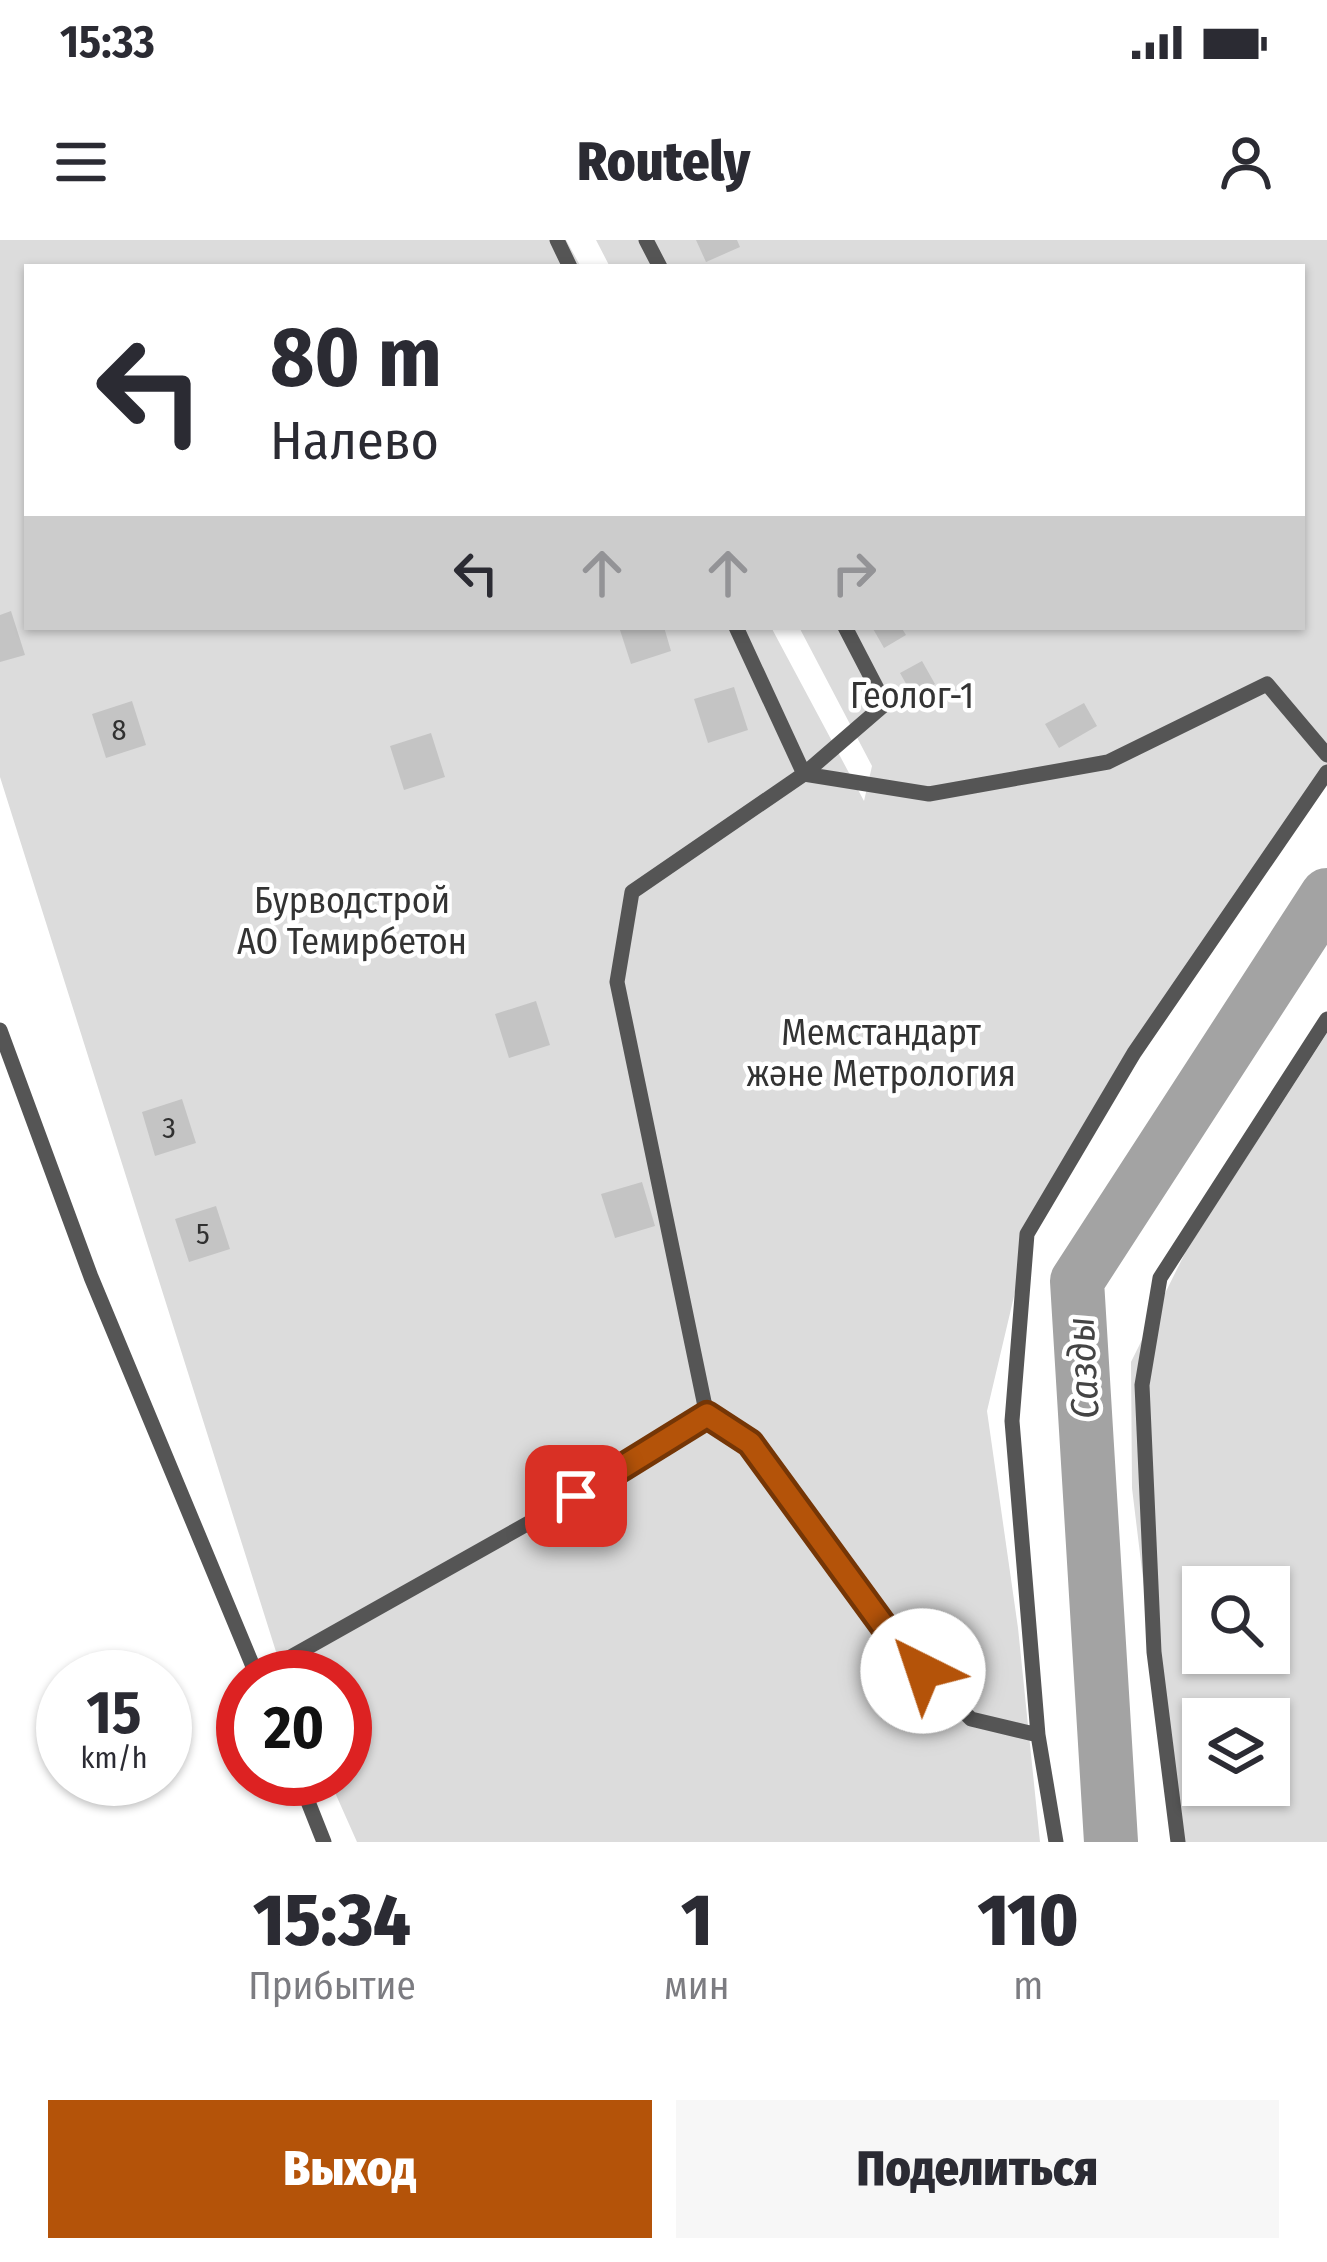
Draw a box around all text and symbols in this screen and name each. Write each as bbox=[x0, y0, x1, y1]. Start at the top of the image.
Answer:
text: 15:33 bbox=[60, 15, 155, 69]
icon: menu bbox=[48, 129, 114, 195]
icon: person bbox=[1213, 129, 1279, 195]
text: Routely bbox=[577, 130, 750, 194]
text: 80 m bbox=[270, 307, 442, 408]
icon: left bbox=[72, 312, 228, 468]
text: Налево bbox=[270, 409, 439, 473]
icon: left bbox=[443, 540, 509, 606]
icon: ahead bbox=[569, 540, 635, 606]
icon: ahead bbox=[695, 540, 761, 606]
icon: right bbox=[821, 540, 887, 606]
park label: Геолог-1 bbox=[850, 674, 974, 718]
house number: 8 bbox=[112, 712, 127, 748]
park label: Бурводстрой АО Темирбетон bbox=[237, 879, 467, 964]
park label: Мемстандарт және Метрология bbox=[746, 1011, 1016, 1096]
house number: 3 bbox=[162, 1110, 176, 1146]
house number: 5 bbox=[196, 1216, 210, 1252]
water label: Сазды bbox=[1057, 1316, 1109, 1420]
pin bbox=[525, 1445, 627, 1547]
icon: arrive bbox=[543, 1463, 609, 1529]
map controls bbox=[1182, 1566, 1290, 1806]
button: search bbox=[1182, 1566, 1290, 1674]
position arrow bbox=[860, 1608, 986, 1734]
speed limit sign: 20 bbox=[216, 1650, 372, 1806]
text: 15 bbox=[87, 1677, 141, 1749]
button: layers bbox=[1182, 1698, 1290, 1806]
text: km/h bbox=[81, 1740, 147, 1776]
text: 15:34 bbox=[253, 1878, 411, 1964]
text: 1 bbox=[681, 1878, 712, 1964]
text: 110 bbox=[978, 1878, 1079, 1964]
text: Прибытие bbox=[248, 1963, 416, 2009]
text: мин bbox=[664, 1963, 729, 2009]
text: m bbox=[1013, 1963, 1043, 2009]
button: Выход bbox=[48, 2100, 652, 2238]
button: Поделиться bbox=[676, 2100, 1279, 2238]

